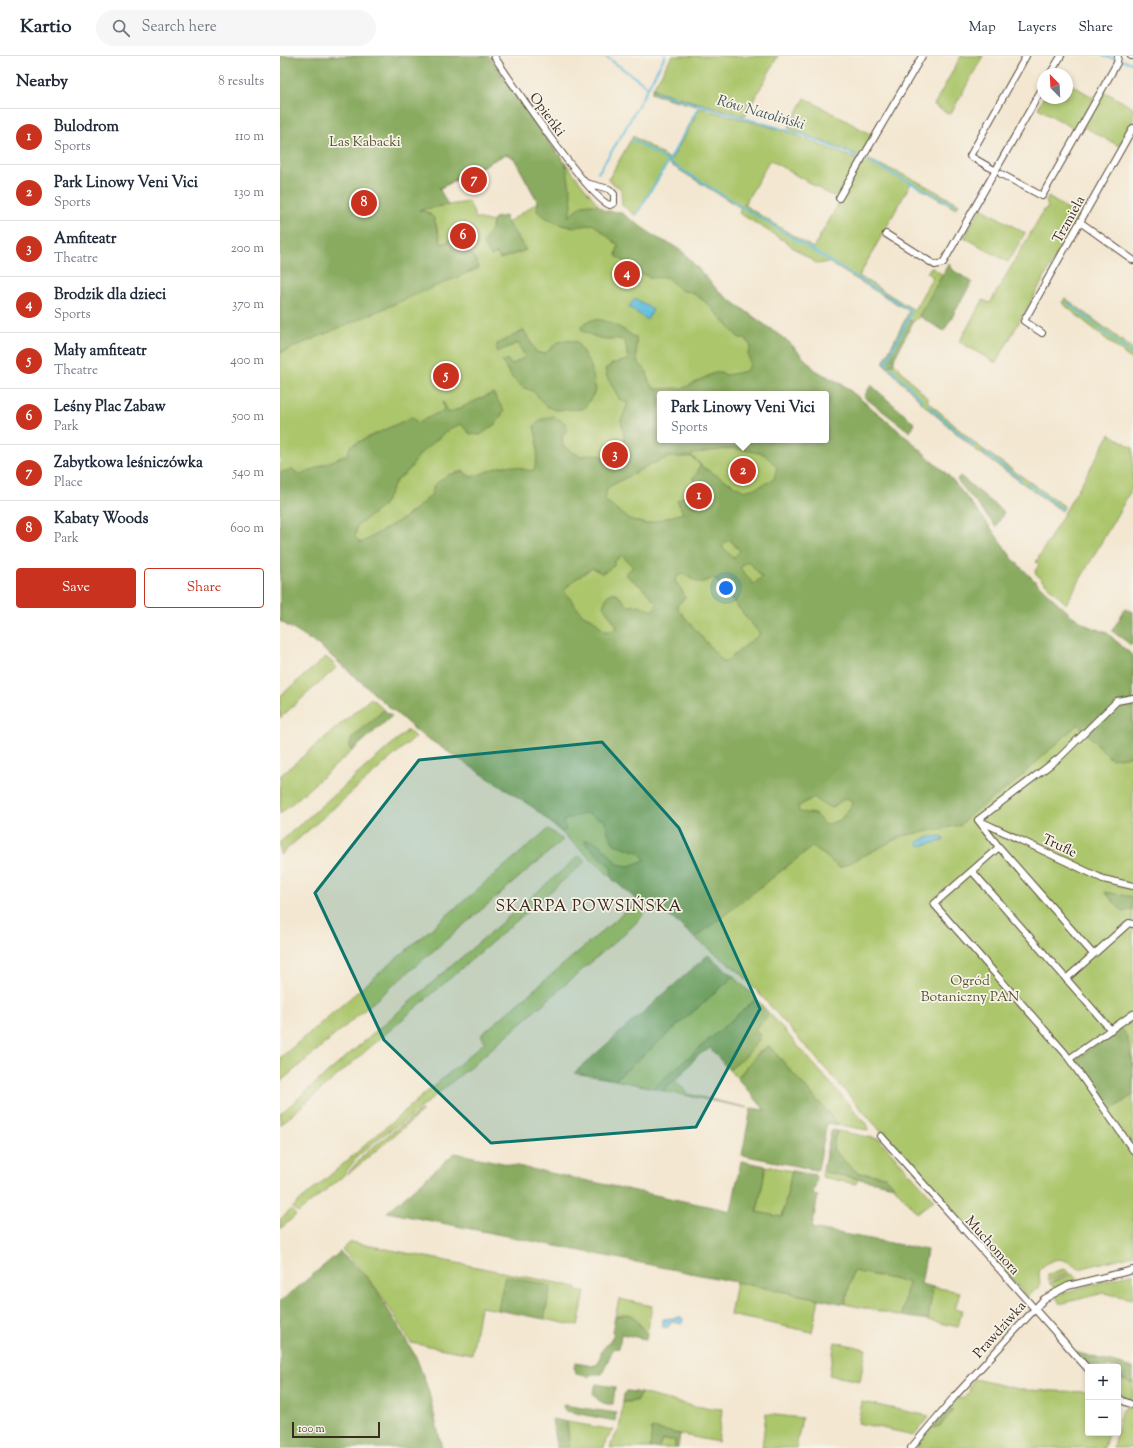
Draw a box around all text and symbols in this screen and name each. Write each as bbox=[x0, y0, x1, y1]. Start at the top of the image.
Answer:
search box bbox=[96, 10, 376, 46]
text: Kartio bbox=[20, 14, 72, 41]
icon: search bbox=[110, 17, 132, 39]
text: Search here bbox=[142, 17, 217, 38]
text: Map bbox=[969, 18, 996, 38]
text: Layers bbox=[1018, 18, 1056, 38]
text: Share bbox=[1078, 18, 1113, 38]
north arrow bbox=[1037, 68, 1073, 104]
text: Nearby bbox=[16, 70, 68, 94]
text: 8 results bbox=[218, 73, 264, 91]
street label: Opieńki bbox=[524, 89, 569, 141]
water label: Rów Natoliński bbox=[714, 91, 807, 136]
text: Bulodrom bbox=[54, 117, 119, 138]
text: 1 bbox=[27, 128, 31, 146]
text: 110 m bbox=[235, 128, 264, 146]
park label: Las Kabacki bbox=[329, 133, 401, 153]
text: Sports bbox=[54, 138, 91, 156]
pin: 7 bbox=[461, 165, 487, 195]
text: Park Linowy Veni Vici bbox=[54, 173, 198, 194]
text: 2 bbox=[26, 184, 32, 202]
text: 130 m bbox=[234, 184, 264, 202]
pin: 8 bbox=[351, 188, 377, 218]
street label: Trzmiela bbox=[1049, 192, 1091, 247]
text: Sports bbox=[54, 194, 91, 212]
pin: 6 bbox=[450, 221, 476, 251]
text: Amfiteatr bbox=[54, 229, 116, 250]
text: 3 bbox=[26, 240, 32, 258]
text: 200 m bbox=[231, 240, 264, 258]
text: Theatre bbox=[54, 250, 98, 268]
pin: 4 bbox=[614, 259, 640, 289]
text: Brodzik dla dzieci bbox=[54, 285, 166, 306]
text: 4 bbox=[26, 296, 32, 314]
text: 370 m bbox=[232, 296, 264, 314]
text: Sports bbox=[54, 306, 91, 324]
text: Mały amfiteatr bbox=[54, 341, 147, 362]
text: 5 bbox=[27, 352, 31, 370]
text: 400 m bbox=[230, 352, 264, 370]
pin: 5 bbox=[433, 361, 459, 391]
text: Theatre bbox=[54, 362, 98, 380]
popup bbox=[657, 391, 829, 443]
text: Leśny Plac Zabaw bbox=[54, 397, 166, 418]
text: Park Linowy Veni Vici bbox=[671, 398, 815, 419]
text: 6 bbox=[26, 408, 32, 426]
text: 500 m bbox=[232, 408, 264, 426]
text: Park bbox=[54, 418, 79, 436]
text: Sports bbox=[671, 419, 708, 437]
pin: 3 bbox=[602, 440, 628, 470]
text: Zabytkowa leśniczówka bbox=[54, 453, 203, 474]
pin: 2 bbox=[730, 456, 756, 486]
text: 7 bbox=[26, 464, 32, 482]
text: 540 m bbox=[233, 464, 264, 482]
text: Place bbox=[54, 474, 83, 492]
pin: 1 bbox=[686, 481, 712, 511]
text: Kabaty Woods bbox=[54, 509, 148, 530]
text: 8 bbox=[26, 520, 32, 538]
text: 600 m bbox=[230, 520, 264, 538]
text: Park bbox=[54, 530, 79, 548]
button: Save bbox=[16, 568, 136, 608]
button: Share bbox=[144, 568, 264, 608]
your location bbox=[716, 578, 736, 598]
street label: Trufle bbox=[1039, 830, 1080, 863]
district label: SKARPA POWSIŃSKA bbox=[496, 895, 682, 919]
park label: Ogród Botaniczny PAN bbox=[921, 972, 1019, 1008]
street label: Muchomora bbox=[959, 1212, 1024, 1281]
street label: Prawdziwka bbox=[969, 1297, 1032, 1363]
map controls bbox=[1085, 1364, 1121, 1436]
button: + bbox=[1085, 1364, 1121, 1400]
button: − bbox=[1085, 1400, 1121, 1436]
scale bar bbox=[292, 1420, 380, 1439]
text: 100 m bbox=[298, 1421, 325, 1437]

